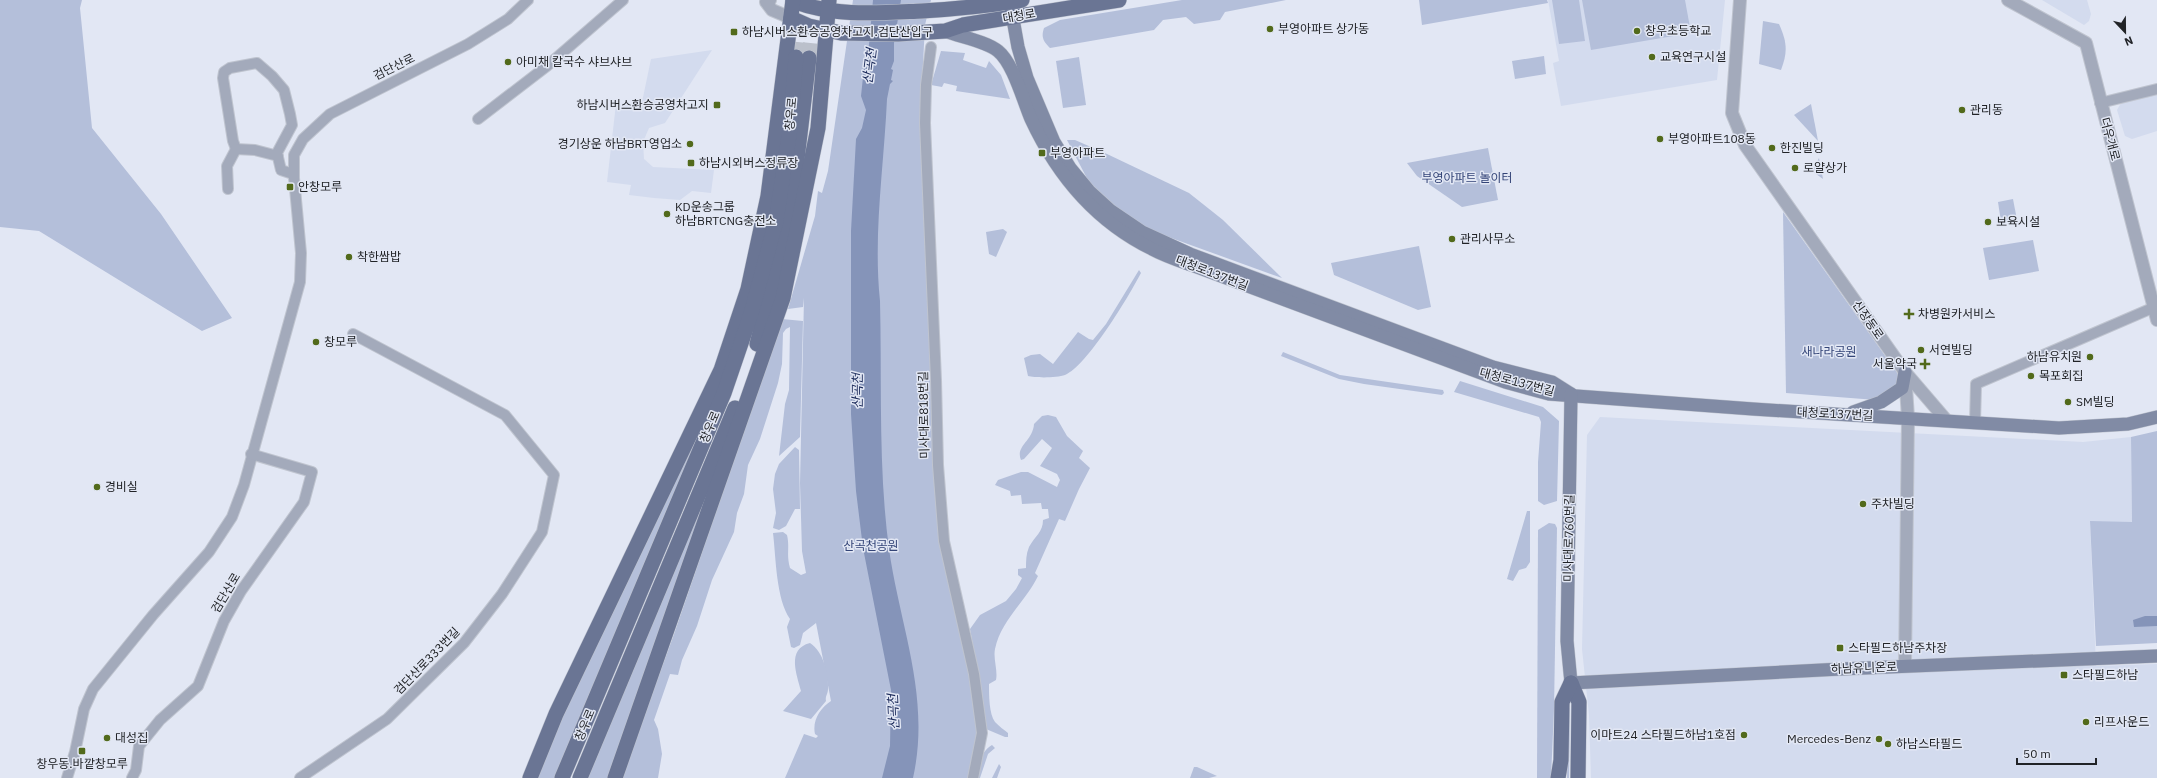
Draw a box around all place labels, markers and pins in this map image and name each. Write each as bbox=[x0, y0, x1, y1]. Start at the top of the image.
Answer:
place label: 부영아파트 상가동 bbox=[1278, 21, 1369, 36]
place label: 창우초등학교 bbox=[1645, 23, 1711, 38]
place label: 하남시버스환승공영차고지.검단산입구 bbox=[742, 24, 933, 39]
marker: 부영아파트 상가동 bbox=[1265, 24, 1275, 34]
marker: 창우초등학교 bbox=[1632, 26, 1642, 36]
marker: 하남시버스환승공영차고지.검단산입구 bbox=[729, 27, 739, 37]
place label: 교육연구시설 bbox=[1660, 49, 1726, 64]
marker: 교육연구시설 bbox=[1647, 52, 1657, 62]
place label: 아미채 칼국수 샤브샤브 bbox=[516, 54, 632, 69]
marker: 아미채 칼국수 샤브샤브 bbox=[503, 57, 513, 67]
place label: 하남시버스환승공영차고지 bbox=[577, 97, 709, 112]
marker: 하남시버스환승공영차고지 bbox=[712, 100, 722, 110]
place label: 관리동 bbox=[1970, 102, 2003, 117]
marker: 관리동 bbox=[1957, 105, 1967, 115]
place label: 부영아파트108동 bbox=[1668, 131, 1756, 146]
marker: 부영아파트108동 bbox=[1655, 134, 1665, 144]
place label: 경기상운 하남BRT영업소 bbox=[558, 136, 682, 151]
marker: 경기상운 하남BRT영업소 bbox=[685, 139, 695, 149]
place label: 한진빌딩 bbox=[1780, 140, 1824, 155]
marker: 한진빌딩 bbox=[1767, 143, 1777, 153]
place label: 부영아파트 bbox=[1050, 145, 1105, 160]
marker: 부영아파트 bbox=[1037, 148, 1047, 158]
place label: 하남시외버스정류장 bbox=[699, 155, 798, 170]
marker: 하남시외버스정류장 bbox=[686, 158, 696, 168]
place label: 로얄상가 bbox=[1803, 160, 1847, 175]
marker: 로얄상가 bbox=[1790, 163, 1800, 173]
place label: 안창모루 bbox=[298, 179, 342, 194]
marker: 안창모루 bbox=[285, 182, 295, 192]
place label: KD운송그룹 하남BRTCNG충전소 bbox=[675, 199, 776, 228]
marker: KD운송그룹 하남BRTCNG충전소 bbox=[662, 209, 672, 219]
place label: 보육시설 bbox=[1996, 214, 2040, 229]
marker: 보육시설 bbox=[1983, 217, 1993, 227]
place label: 관리사무소 bbox=[1460, 231, 1515, 246]
marker: 관리사무소 bbox=[1447, 234, 1457, 244]
place label: 착한쌈밥 bbox=[357, 249, 401, 264]
marker: 착한쌈밥 bbox=[344, 252, 354, 262]
place label: 차병원카서비스 bbox=[1918, 306, 1995, 321]
marker: 차병원카서비스 bbox=[1903, 308, 1915, 320]
place label: 창모루 bbox=[324, 334, 357, 349]
marker: 창모루 bbox=[311, 337, 321, 347]
place label: 서연빌딩 bbox=[1929, 342, 1973, 357]
marker: 서연빌딩 bbox=[1916, 345, 1926, 355]
place label: 하남유치원 bbox=[2027, 349, 2082, 364]
marker: 하남유치원 bbox=[2085, 352, 2095, 362]
place label: 서울약국 bbox=[1873, 356, 1917, 371]
marker: 서울약국 bbox=[1920, 359, 1930, 369]
place label: 목포회집 bbox=[2039, 368, 2083, 383]
marker: 목포회집 bbox=[2026, 371, 2036, 381]
place label: SM빌딩 bbox=[2076, 394, 2115, 409]
marker: SM빌딩 bbox=[2063, 397, 2073, 407]
place label: 경비실 bbox=[105, 479, 138, 494]
marker: 경비실 bbox=[92, 482, 102, 492]
place label: 주차빌딩 bbox=[1871, 496, 1915, 511]
marker: 주차빌딩 bbox=[1858, 499, 1868, 509]
place label: 스타필드하남주차장 bbox=[1848, 640, 1947, 655]
marker: 스타필드하남주차장 bbox=[1835, 643, 1845, 653]
place label: 스타필드하남 bbox=[2072, 667, 2138, 682]
marker: 스타필드하남 bbox=[2059, 670, 2069, 680]
place label: 리프사운드 bbox=[2094, 714, 2149, 729]
marker: 리프사운드 bbox=[2081, 717, 2091, 727]
place label: 이마트24 스타필드하남1호점 bbox=[1590, 727, 1736, 742]
place label: 대성집 bbox=[115, 730, 148, 745]
marker: 이마트24 스타필드하남1호점 bbox=[1739, 730, 1749, 740]
place label: Mercedes-Benz bbox=[1787, 731, 1871, 746]
marker: 대성집 bbox=[102, 733, 112, 743]
marker: Mercedes-Benz bbox=[1874, 734, 1884, 744]
place label: 하남스타필드 bbox=[1896, 736, 1962, 751]
marker: 하남스타필드 bbox=[1883, 739, 1893, 749]
marker: 창우동.바깥창모루 bbox=[77, 746, 87, 756]
place label: 창우동.바깥창모루 bbox=[36, 756, 128, 771]

